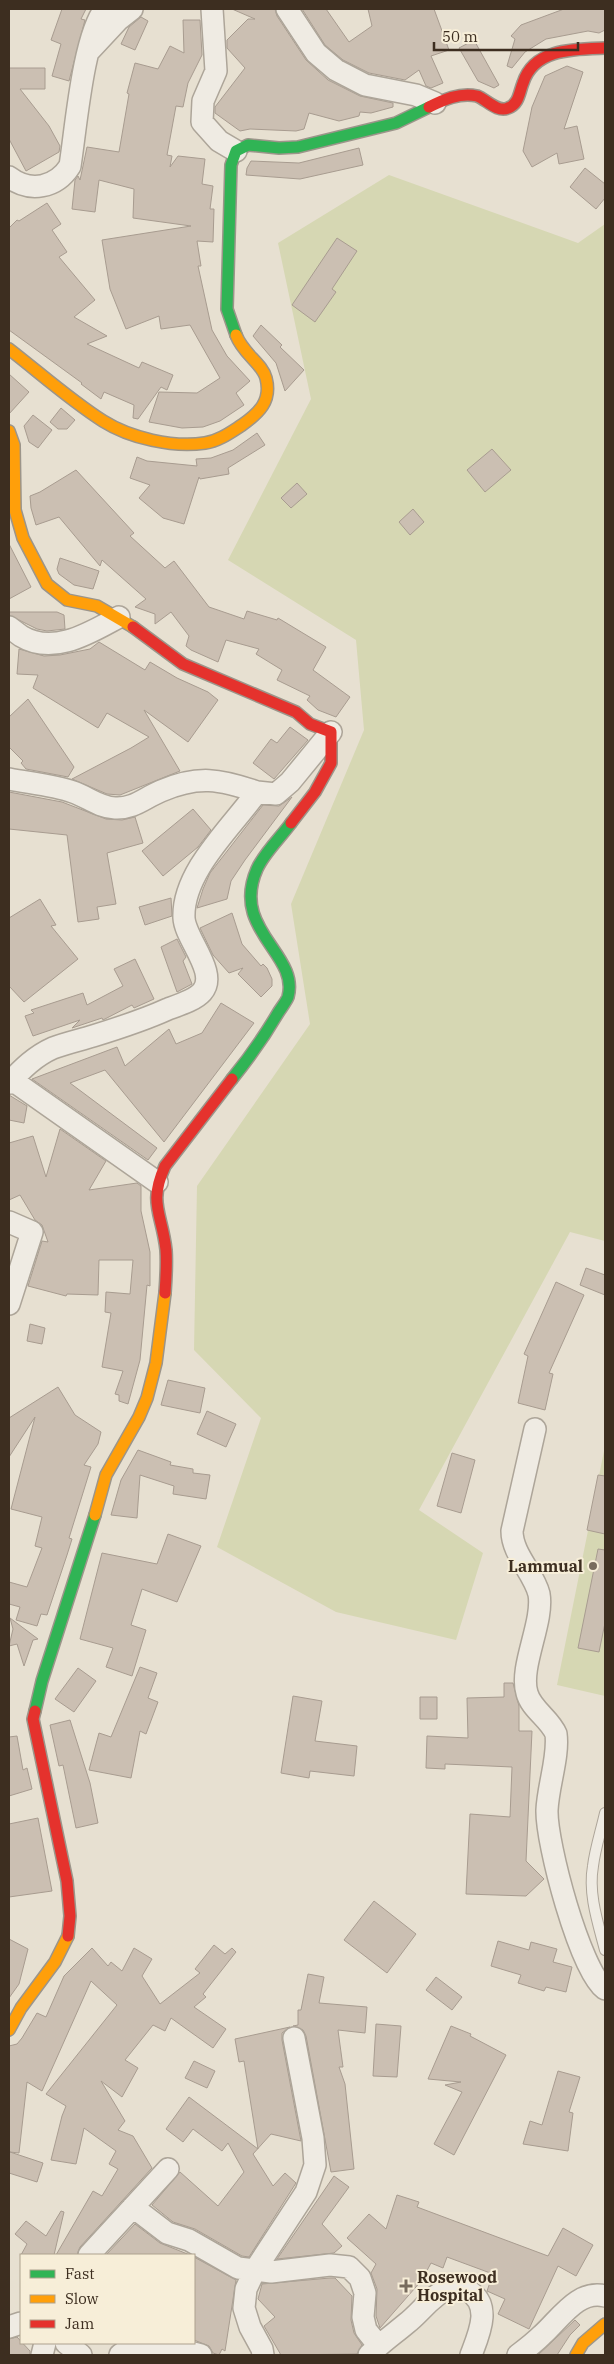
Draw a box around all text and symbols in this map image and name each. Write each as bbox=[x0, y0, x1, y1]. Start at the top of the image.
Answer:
scale bar bbox=[434, 20, 578, 52]
text: 50 m bbox=[442, 27, 478, 46]
place label: Lammual bbox=[508, 1556, 583, 1576]
marker: Lammual bbox=[587, 1560, 599, 1572]
legend bbox=[20, 2254, 195, 2344]
text: Fast bbox=[65, 2264, 95, 2283]
place label: Rosewood Hospital bbox=[417, 2267, 497, 2305]
marker: Rosewood Hospital bbox=[399, 2279, 413, 2293]
text: Slow bbox=[65, 2289, 99, 2308]
text: Jam bbox=[65, 2314, 94, 2333]

